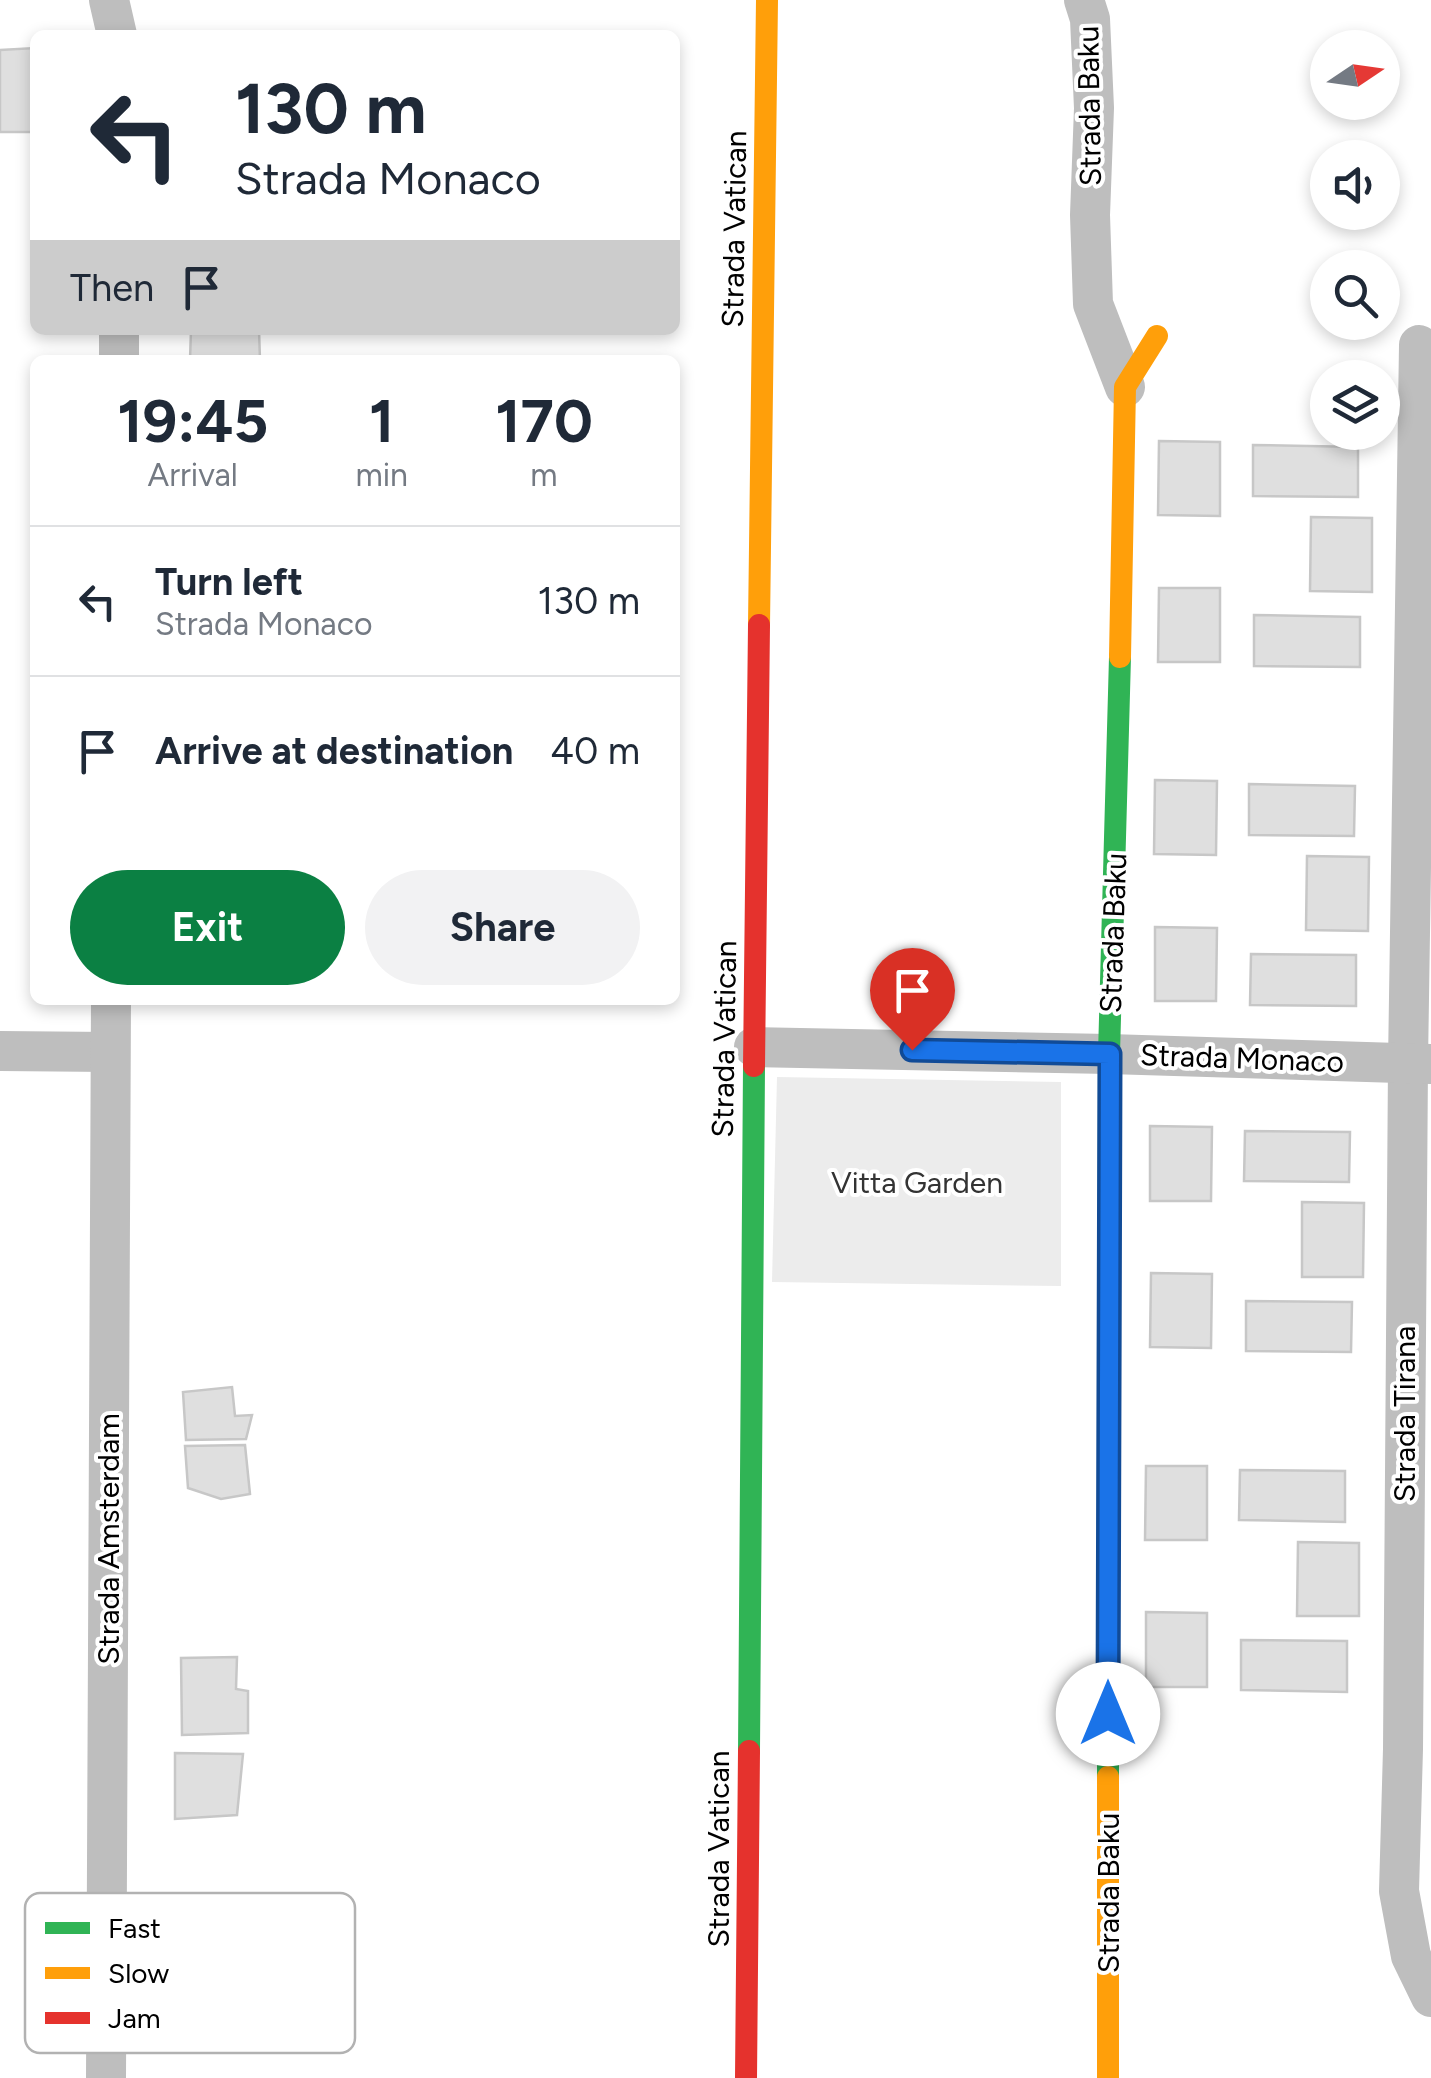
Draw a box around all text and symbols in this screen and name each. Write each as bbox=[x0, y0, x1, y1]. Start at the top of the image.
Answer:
street label: Strada Baku bbox=[1069, 25, 1109, 187]
north arrow bbox=[1310, 30, 1400, 120]
map controls bbox=[1310, 30, 1400, 450]
text: 130 m bbox=[235, 66, 427, 151]
icon: left bbox=[70, 70, 200, 200]
street label: Strada Vatican bbox=[714, 130, 754, 328]
button: sound bbox=[1310, 140, 1400, 230]
text: Strada Monaco bbox=[235, 151, 541, 205]
button: search bbox=[1310, 250, 1400, 340]
icon: arrive bbox=[174, 260, 229, 315]
text: Then bbox=[70, 265, 154, 311]
button: layers bbox=[1310, 360, 1400, 450]
text: 19:45 bbox=[117, 385, 268, 457]
text: 1 bbox=[369, 385, 394, 457]
text: 170 bbox=[495, 385, 593, 457]
text: Arrival bbox=[148, 456, 238, 494]
text: min bbox=[355, 456, 408, 494]
text: m bbox=[530, 456, 558, 494]
text: Turn left bbox=[155, 559, 303, 605]
icon: left bbox=[70, 574, 125, 629]
text: 130 m bbox=[538, 578, 640, 624]
text: Strada Monaco bbox=[155, 605, 373, 643]
icon: arrive bbox=[70, 724, 125, 779]
text: Arrive at destination bbox=[155, 728, 513, 774]
text: 40 m bbox=[550, 728, 640, 774]
street label: Strada Baku bbox=[1092, 852, 1134, 1014]
button: Exit bbox=[70, 870, 345, 985]
button: Share bbox=[365, 870, 640, 985]
street label: Strada Vatican bbox=[704, 940, 744, 1138]
pin bbox=[870, 948, 955, 1051]
icon: arrive bbox=[885, 963, 940, 1018]
street label: Strada Monaco bbox=[1139, 1036, 1345, 1080]
park label: Vitta Garden bbox=[831, 1164, 1003, 1201]
street label: Strada Tirana bbox=[1386, 1326, 1423, 1502]
street label: Strada Amsterdam bbox=[90, 1413, 127, 1665]
position arrow bbox=[1056, 1662, 1160, 1766]
street label: Strada Vatican bbox=[700, 1751, 737, 1947]
street label: Strada Baku bbox=[1090, 1813, 1127, 1973]
legend bbox=[25, 1893, 355, 2053]
text: Fast bbox=[108, 1911, 161, 1945]
text: Slow bbox=[108, 1956, 169, 1990]
text: Jam bbox=[108, 2001, 161, 2035]

